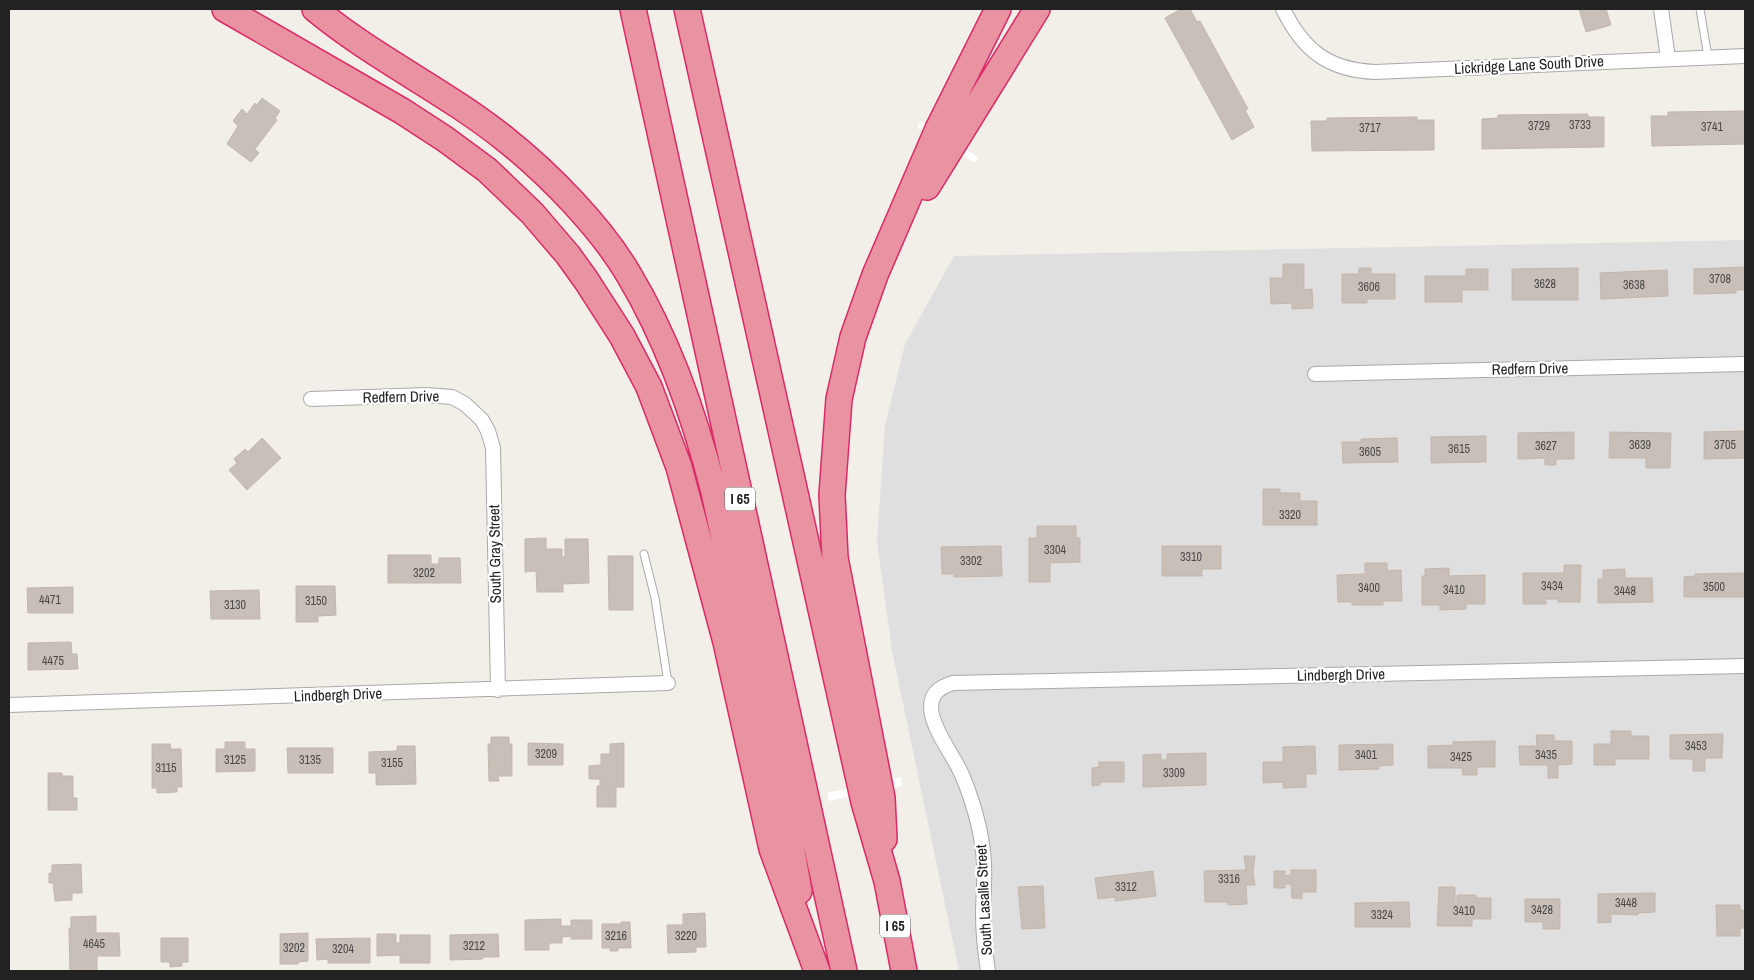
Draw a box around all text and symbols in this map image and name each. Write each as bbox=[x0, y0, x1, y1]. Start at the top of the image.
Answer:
street label: Lickridge Lane South Drive bbox=[1454, 50, 1604, 79]
house number: 3733 bbox=[1569, 117, 1591, 133]
house number: 3729 bbox=[1528, 118, 1550, 134]
house number: 3741 bbox=[1701, 119, 1723, 135]
house number: 3717 bbox=[1359, 120, 1381, 136]
house number: 3708 bbox=[1709, 271, 1731, 287]
house number: 3628 bbox=[1534, 276, 1556, 292]
house number: 3638 bbox=[1623, 277, 1645, 293]
house number: 3606 bbox=[1358, 279, 1380, 295]
street label: Redfern Drive bbox=[1492, 357, 1569, 380]
street label: Redfern Drive bbox=[363, 385, 440, 408]
house number: 3639 bbox=[1629, 437, 1651, 453]
house number: 3705 bbox=[1714, 437, 1736, 453]
house number: 3627 bbox=[1535, 438, 1557, 454]
house number: 3615 bbox=[1448, 441, 1470, 457]
house number: 3605 bbox=[1359, 444, 1381, 460]
road number: I 65 bbox=[725, 488, 755, 510]
street label: South Gray Street bbox=[483, 504, 506, 603]
house number: 3320 bbox=[1279, 507, 1301, 523]
house number: 3304 bbox=[1044, 542, 1066, 558]
house number: 3310 bbox=[1180, 549, 1202, 565]
house number: 3302 bbox=[960, 553, 982, 569]
house number: 3202 bbox=[413, 565, 435, 581]
house number: 3434 bbox=[1541, 578, 1563, 594]
house number: 3500 bbox=[1703, 579, 1725, 595]
house number: 3400 bbox=[1358, 580, 1380, 596]
house number: 3410 bbox=[1443, 582, 1465, 598]
house number: 3448 bbox=[1614, 583, 1636, 599]
house number: 4471 bbox=[39, 592, 61, 608]
house number: 3150 bbox=[305, 593, 327, 609]
house number: 3130 bbox=[224, 597, 246, 613]
house number: 4475 bbox=[42, 653, 64, 669]
street label: Lindbergh Drive bbox=[1297, 663, 1385, 686]
street label: Lindbergh Drive bbox=[294, 682, 383, 707]
house number: 3453 bbox=[1685, 738, 1707, 754]
house number: 3209 bbox=[535, 746, 557, 762]
house number: 3401 bbox=[1355, 747, 1377, 763]
house number: 3435 bbox=[1535, 747, 1557, 763]
house number: 3425 bbox=[1450, 749, 1472, 765]
house number: 3125 bbox=[224, 752, 246, 768]
house number: 3135 bbox=[299, 752, 321, 768]
house number: 3155 bbox=[381, 755, 403, 771]
house number: 3115 bbox=[155, 760, 177, 776]
house number: 3309 bbox=[1163, 765, 1185, 781]
street label: South Lasalle Street bbox=[970, 844, 997, 956]
house number: 3316 bbox=[1218, 871, 1240, 887]
house number: 3312 bbox=[1115, 879, 1137, 895]
house number: 3448 bbox=[1615, 895, 1637, 911]
house number: 3428 bbox=[1531, 902, 1553, 918]
house number: 3410 bbox=[1453, 903, 1475, 919]
house number: 3324 bbox=[1371, 907, 1393, 923]
road number: I 65 bbox=[880, 914, 910, 938]
house number: 3216 bbox=[605, 928, 627, 944]
house number: 3220 bbox=[675, 928, 697, 944]
house number: 4645 bbox=[83, 936, 105, 952]
house number: 3212 bbox=[463, 938, 485, 954]
house number: 3202 bbox=[283, 940, 305, 956]
house number: 3204 bbox=[332, 941, 354, 957]

